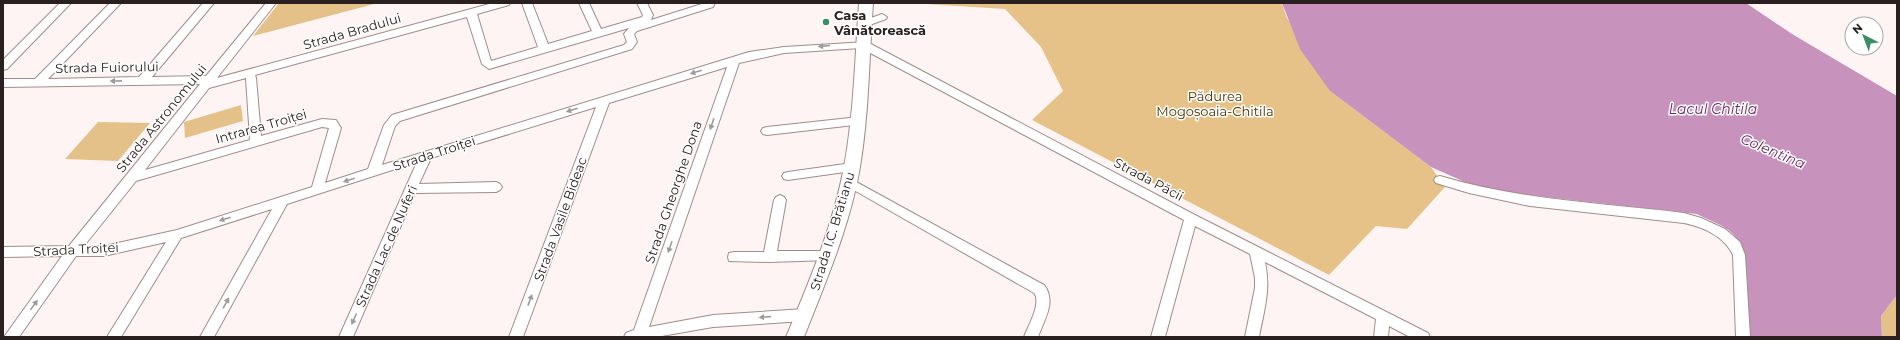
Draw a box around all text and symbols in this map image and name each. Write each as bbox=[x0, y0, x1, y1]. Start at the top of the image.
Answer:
place label: Casa Vânătorească bbox=[833, 7, 926, 38]
street label: Strada Bradului bbox=[301, 9, 403, 53]
north arrow bbox=[1844, 16, 1884, 56]
marker: Casa Vânătorească bbox=[821, 17, 831, 27]
text: N bbox=[1849, 20, 1865, 37]
one-way arrow bbox=[818, 43, 830, 50]
street label: Strada Fuiorului bbox=[55, 58, 159, 76]
street label: Strada Astronomului bbox=[112, 61, 210, 175]
one-way arrow bbox=[690, 69, 702, 75]
one-way arrow bbox=[109, 78, 122, 84]
park label: Pădurea Mogoșoaia-Chitila bbox=[1156, 88, 1274, 121]
water label: Lacul Chitila bbox=[1669, 100, 1757, 118]
street label: Intrarea Troiței bbox=[213, 105, 309, 149]
one-way arrow bbox=[566, 107, 578, 113]
street label: Strada Gheorghe Dona bbox=[641, 119, 705, 265]
one-way arrow bbox=[709, 119, 715, 131]
water label: Colentina bbox=[1738, 129, 1808, 173]
street label: Strada Troiței bbox=[391, 132, 478, 176]
street label: Strada Păcii bbox=[1111, 154, 1187, 204]
street label: Strada Vasile Bideac bbox=[530, 155, 590, 283]
street label: Strada I.C. Brătianu bbox=[806, 170, 858, 292]
one-way arrow bbox=[343, 177, 355, 183]
street label: Strada Lac de Nuferi bbox=[352, 183, 420, 309]
one-way arrow bbox=[219, 216, 231, 222]
street label: Strada Troiței bbox=[33, 239, 119, 261]
one-way arrow bbox=[666, 242, 672, 254]
one-way arrow bbox=[527, 294, 533, 306]
one-way arrow bbox=[223, 297, 229, 309]
one-way arrow bbox=[30, 300, 38, 311]
one-way arrow bbox=[351, 313, 357, 324]
one-way arrow bbox=[759, 314, 771, 321]

